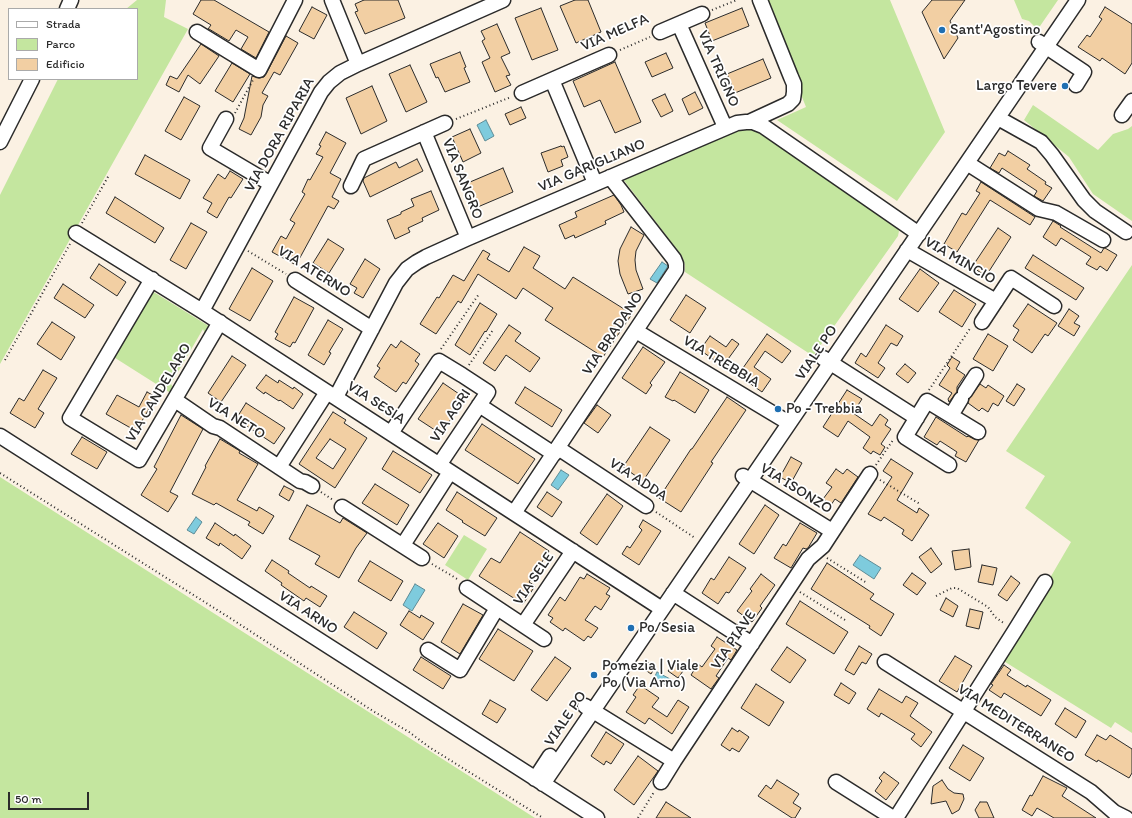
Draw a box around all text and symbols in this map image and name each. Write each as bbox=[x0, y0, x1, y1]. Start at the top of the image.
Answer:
legend bbox=[8, 8, 138, 80]
street label: VIA MELFA bbox=[578, 10, 652, 56]
text: Strada bbox=[46, 17, 80, 31]
place label: Sant'Agostino bbox=[950, 21, 1040, 39]
marker: Sant'Agostino bbox=[937, 25, 947, 35]
street label: VIA TRIGNO bbox=[693, 28, 743, 110]
text: Parco bbox=[46, 37, 75, 51]
text: Edificio bbox=[46, 57, 85, 71]
street label: VIA DORA RIPARIA bbox=[241, 75, 319, 195]
place label: Largo Tevere bbox=[976, 77, 1057, 95]
marker: Largo Tevere bbox=[1060, 81, 1070, 91]
street label: VIA GARIGLIANO bbox=[536, 135, 648, 197]
street label: VIA SANGRO bbox=[438, 136, 486, 222]
street label: VIA MINCIO bbox=[921, 233, 999, 289]
street label: VIA ATERNO bbox=[274, 242, 354, 302]
street label: VIA BRADANO bbox=[579, 289, 647, 379]
street label: VIALE PO bbox=[792, 322, 842, 384]
street label: VIA TREBBIA bbox=[679, 332, 763, 392]
street label: VIA CANDELARO bbox=[122, 340, 196, 446]
street label: VIA SESIA bbox=[343, 377, 409, 429]
street label: VIA AGRI bbox=[427, 386, 475, 446]
street label: VIA NETO bbox=[204, 394, 268, 444]
place label: Po - Trebbia bbox=[786, 400, 862, 418]
marker: Po - Trebbia bbox=[773, 404, 783, 414]
street label: VIA ADDA bbox=[605, 454, 671, 506]
street label: VIA ISONZO bbox=[757, 460, 835, 518]
street label: VIA SELE bbox=[510, 549, 558, 609]
street label: VIA ARNO bbox=[275, 587, 341, 639]
street label: VIA PIAVE bbox=[707, 607, 761, 673]
place label: Po/Sesia bbox=[639, 619, 695, 637]
marker: Po/Sesia bbox=[626, 623, 636, 633]
place label: Pomezia | Viale Po (Via Arno) bbox=[602, 657, 699, 692]
marker: Pomezia | Viale Po (Via Arno) bbox=[589, 670, 599, 680]
street label: VIA MEDITERRANEO bbox=[954, 681, 1078, 767]
street label: VIALE PO bbox=[541, 688, 591, 750]
scale bar bbox=[10, 784, 91, 810]
text: 50 m bbox=[15, 792, 41, 806]

